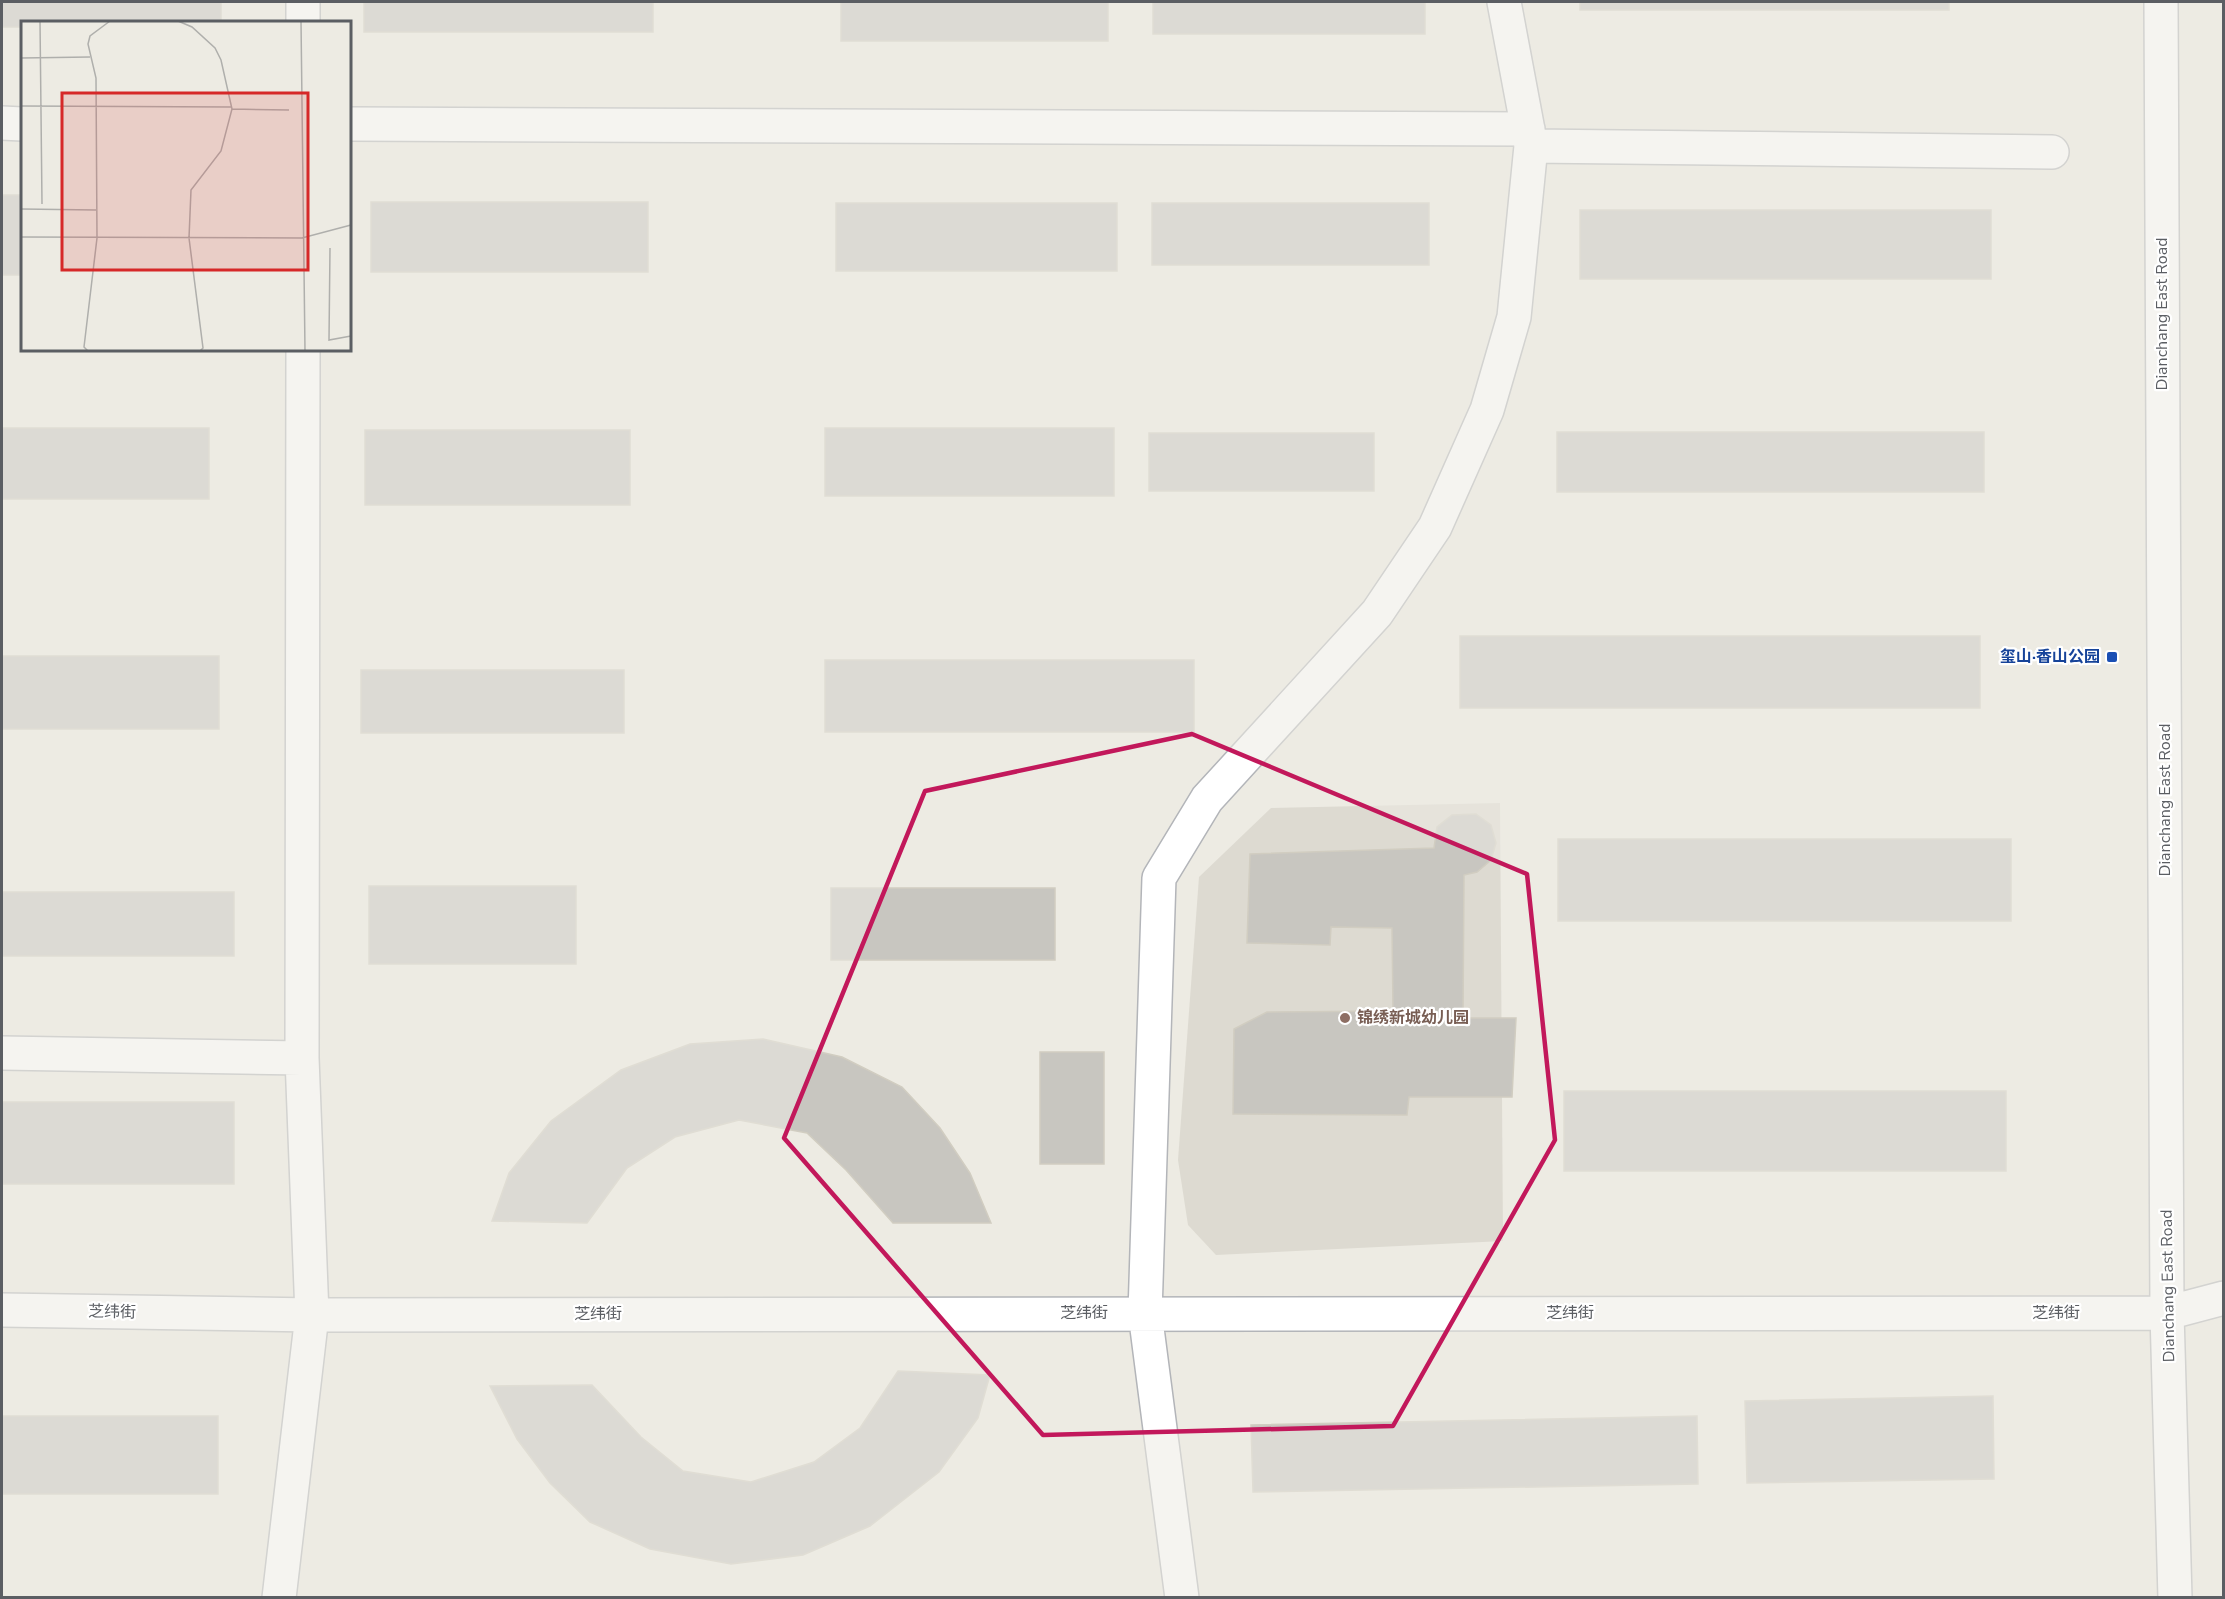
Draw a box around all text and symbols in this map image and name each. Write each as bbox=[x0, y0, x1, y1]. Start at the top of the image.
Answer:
inset map bbox=[21, 21, 351, 351]
street label: Dianchang East Road bbox=[2151, 238, 2173, 390]
place label: 玺山·香山公园 bbox=[2000, 646, 2100, 668]
marker: 玺山·香山公园 bbox=[2105, 650, 2119, 664]
street label: Dianchang East Road bbox=[2154, 724, 2176, 876]
place label: 锦绣新城幼儿园 bbox=[1357, 1007, 1469, 1029]
marker: 锦绣新城幼儿园 bbox=[1338, 1011, 1352, 1025]
street label: Dianchang East Road bbox=[2156, 1209, 2180, 1363]
street label: 芝纬街 bbox=[88, 1301, 136, 1323]
street label: 芝纬街 bbox=[1060, 1302, 1108, 1324]
street label: 芝纬街 bbox=[1546, 1302, 1594, 1324]
street label: 芝纬街 bbox=[2032, 1302, 2080, 1324]
street label: 芝纬街 bbox=[574, 1303, 622, 1325]

